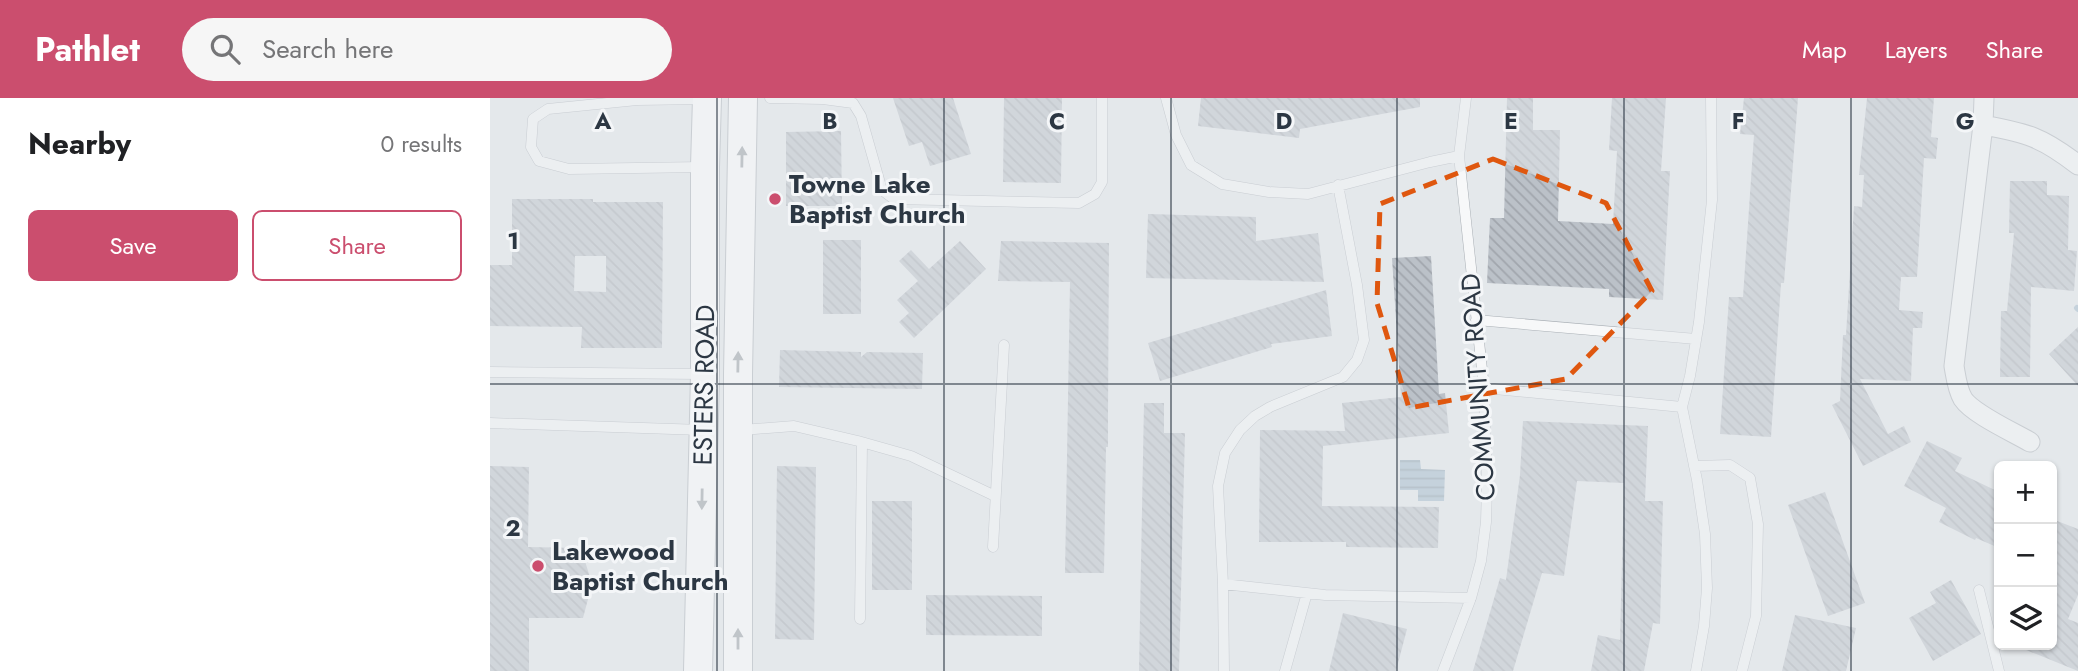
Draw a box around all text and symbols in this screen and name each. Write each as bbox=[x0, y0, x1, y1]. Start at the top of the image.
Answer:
search box bbox=[182, 18, 672, 81]
text: Pathlet bbox=[35, 26, 140, 73]
icon: search bbox=[206, 30, 244, 68]
text: Search here bbox=[262, 30, 393, 68]
text: Map bbox=[1802, 32, 1847, 67]
text: Layers bbox=[1885, 32, 1947, 67]
text: Share bbox=[1985, 32, 2043, 67]
text: A bbox=[594, 104, 612, 138]
text: B bbox=[822, 104, 838, 138]
text: C bbox=[1049, 104, 1065, 138]
text: D bbox=[1276, 104, 1293, 138]
text: E bbox=[1504, 104, 1518, 138]
text: F bbox=[1732, 104, 1744, 138]
text: G bbox=[1956, 104, 1974, 138]
text: Nearby bbox=[28, 122, 131, 165]
text: 0 results bbox=[380, 127, 462, 161]
one-way arrow bbox=[736, 145, 748, 167]
place label: Towne Lake Baptist Church bbox=[789, 165, 966, 233]
marker: Towne Lake Baptist Church bbox=[767, 191, 783, 207]
button: Save bbox=[28, 210, 238, 281]
button: Share bbox=[252, 210, 462, 281]
text: 1 bbox=[507, 224, 519, 258]
street label: COMMUNITY ROAD bbox=[1451, 272, 1505, 502]
street label: ESTERS ROAD bbox=[684, 304, 724, 466]
one-way arrow bbox=[732, 351, 744, 373]
map controls bbox=[1994, 461, 2057, 650]
button: + bbox=[1994, 461, 2057, 524]
one-way arrow bbox=[696, 488, 708, 510]
text: 2 bbox=[505, 511, 521, 545]
button: − bbox=[1994, 524, 2057, 587]
place label: Lakewood Baptist Church bbox=[552, 532, 729, 600]
marker: Lakewood Baptist Church bbox=[530, 558, 546, 574]
button: layers bbox=[1994, 587, 2057, 650]
one-way arrow bbox=[732, 628, 744, 650]

